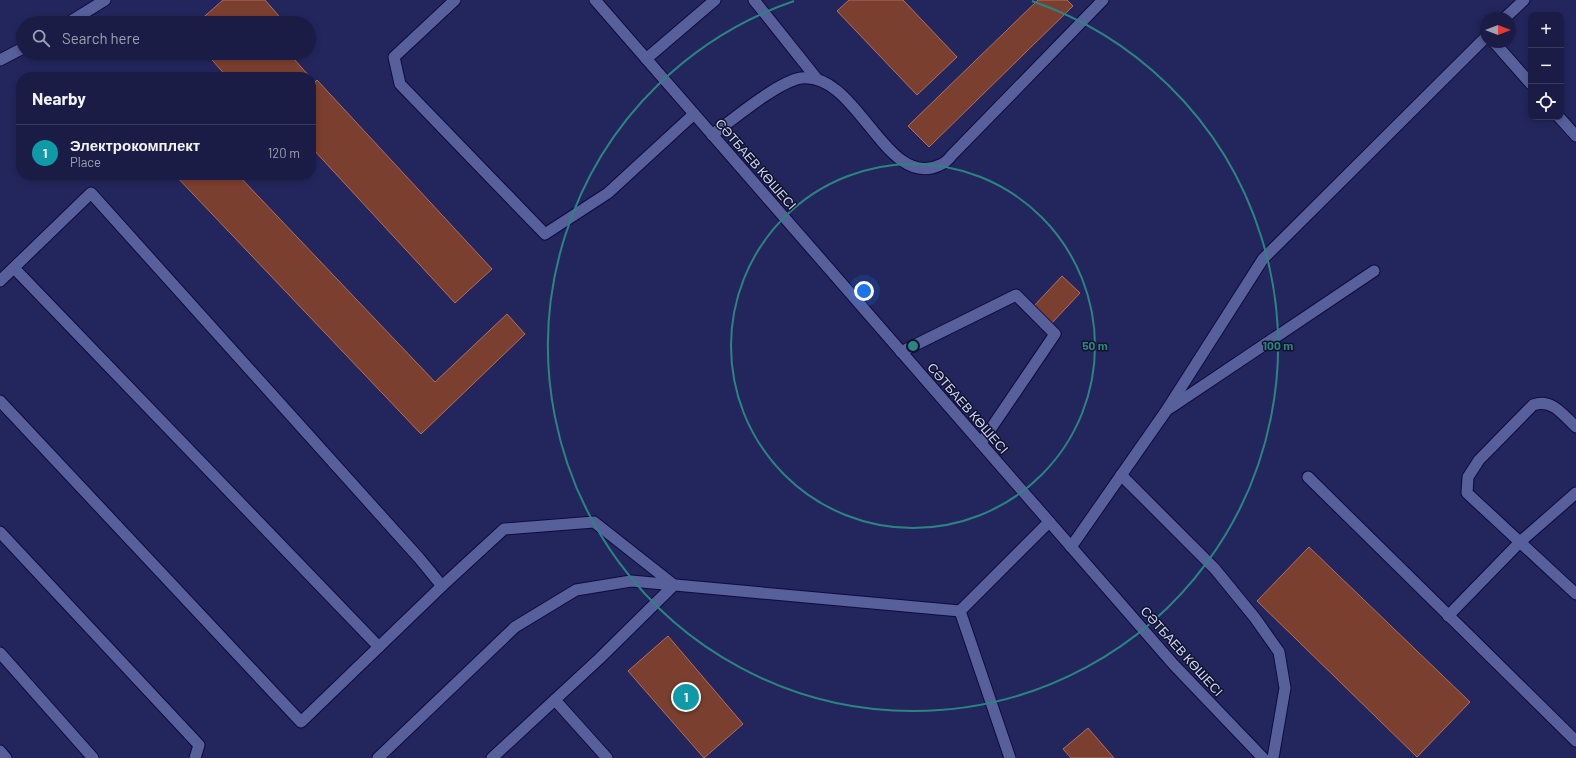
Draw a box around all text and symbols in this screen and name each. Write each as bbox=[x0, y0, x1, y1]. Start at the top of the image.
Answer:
north arrow bbox=[1480, 12, 1516, 48]
map controls bbox=[1528, 12, 1564, 120]
button: + bbox=[1528, 12, 1564, 48]
search box bbox=[16, 16, 316, 60]
icon: search bbox=[30, 27, 52, 49]
text: Search here bbox=[62, 29, 140, 47]
button: − bbox=[1528, 48, 1564, 84]
button: locate bbox=[1528, 84, 1564, 120]
text: Nearby bbox=[32, 88, 86, 108]
street label: СӘТБАЕВ КӨШЕСІ bbox=[712, 115, 800, 213]
text: Электрокомплект bbox=[70, 136, 200, 154]
text: 1 bbox=[43, 145, 47, 161]
text: 120 m bbox=[268, 145, 300, 161]
text: Place bbox=[70, 154, 101, 170]
your location bbox=[854, 281, 874, 301]
text: 50 m bbox=[1082, 338, 1108, 352]
text: 100 m bbox=[1263, 338, 1293, 352]
centre of rings bbox=[906, 339, 920, 353]
street label: СӘТБАЕВ КӨШЕСІ bbox=[924, 359, 1012, 457]
street label: СӘТБАЕВ КӨШЕСІ bbox=[1137, 603, 1227, 699]
pin: 1 bbox=[673, 682, 699, 712]

